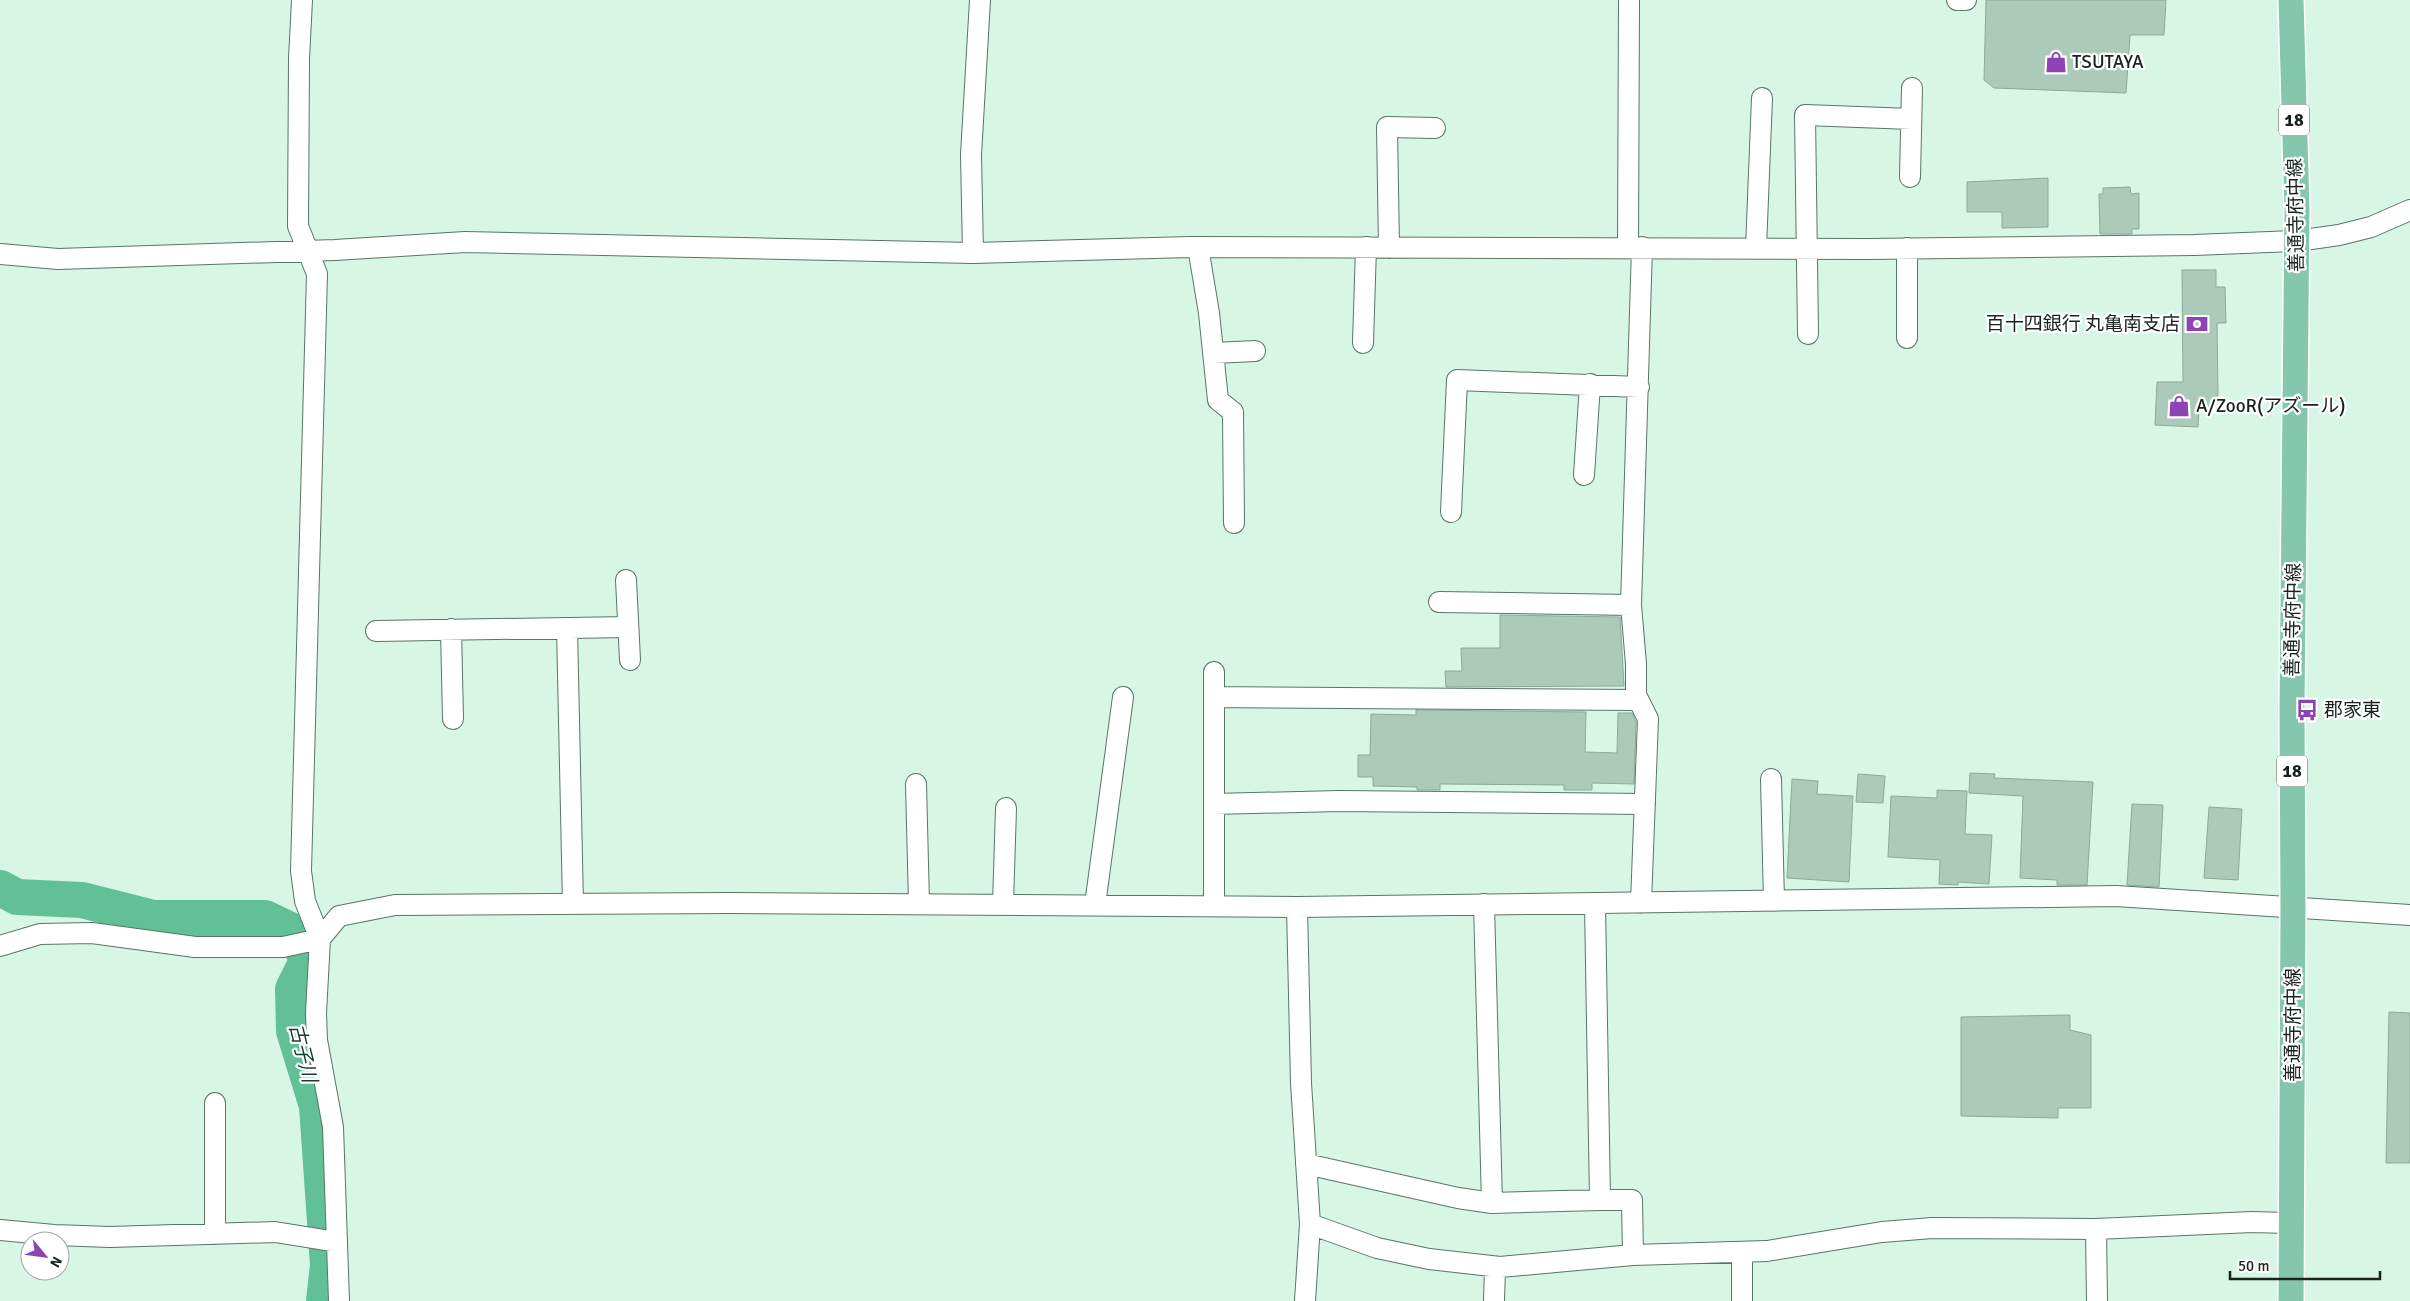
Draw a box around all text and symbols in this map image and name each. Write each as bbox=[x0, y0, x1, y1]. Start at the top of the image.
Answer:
shop icon: TSUTAYA bbox=[2043, 49, 2069, 75]
place label: TSUTAYA bbox=[2072, 50, 2144, 74]
road number: 18 bbox=[2279, 104, 2309, 136]
street label: 善通寺府中線 bbox=[2283, 158, 2309, 272]
bank icon: 百十四銀行 丸亀南支店 bbox=[2184, 311, 2210, 337]
place label: 百十四銀行 丸亀南支店 bbox=[1986, 312, 2180, 336]
shop icon: A/ZooR(アズール) bbox=[2166, 393, 2192, 419]
place label: A/ZooR(アズール) bbox=[2196, 394, 2346, 418]
street label: 善通寺府中線 bbox=[2280, 563, 2306, 677]
bus stop icon: 郡家東 bbox=[2294, 697, 2320, 723]
place label: 郡家東 bbox=[2324, 698, 2381, 722]
road number: 18 bbox=[2277, 756, 2307, 786]
street label: 善通寺府中線 bbox=[2281, 968, 2305, 1082]
water label: 古子川 bbox=[284, 1021, 323, 1087]
north arrow bbox=[20, 1231, 70, 1281]
scale bar bbox=[2230, 1248, 2380, 1280]
text: N bbox=[46, 1254, 66, 1270]
text: 50 m bbox=[2238, 1257, 2269, 1275]

